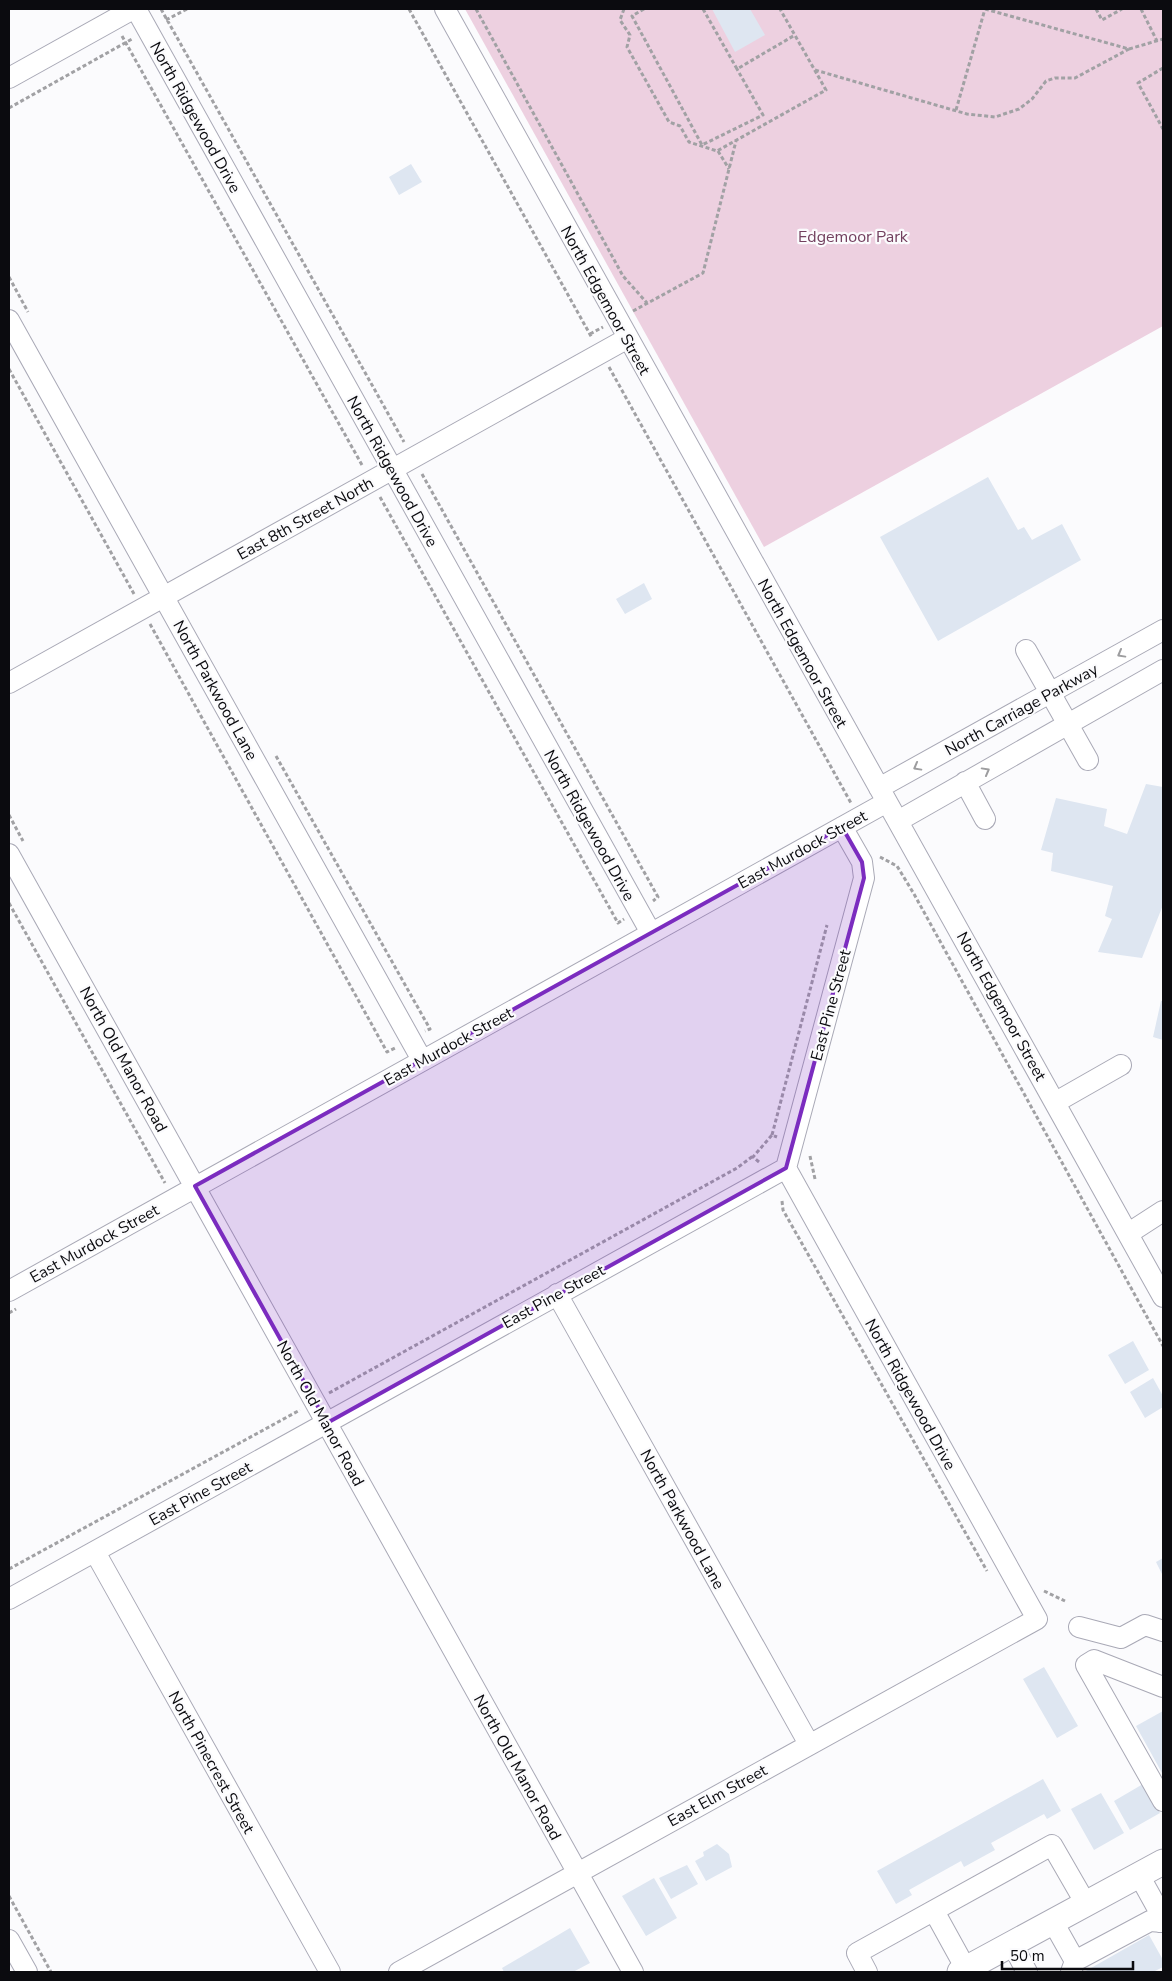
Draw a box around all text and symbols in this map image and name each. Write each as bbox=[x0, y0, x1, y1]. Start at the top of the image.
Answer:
street label: North Ridgewood Drive bbox=[144, 38, 246, 197]
street label: North Edgemoor Street bbox=[555, 222, 655, 379]
park label: Edgemoor Park bbox=[798, 226, 909, 248]
street label: North Ridgewood Drive bbox=[341, 392, 443, 551]
street label: East 8th Street North bbox=[233, 472, 378, 566]
street label: North Edgemoor Street bbox=[752, 575, 852, 732]
street label: North Parkwood Lane bbox=[168, 617, 263, 764]
one-way arrow bbox=[1117, 647, 1126, 657]
street label: North Carriage Parkway bbox=[941, 658, 1103, 761]
street label: North Ridgewood Drive bbox=[538, 746, 640, 905]
one-way arrow bbox=[914, 761, 923, 771]
one-way arrow bbox=[980, 767, 989, 777]
street label: East Murdock Street bbox=[734, 805, 871, 895]
street label: North Edgemoor Street bbox=[951, 928, 1051, 1085]
street label: East Pine Street bbox=[806, 947, 856, 1063]
street label: North Old Manor Road bbox=[74, 983, 172, 1136]
street label: East Murdock Street bbox=[380, 1002, 517, 1092]
street label: East Murdock Street bbox=[26, 1199, 163, 1289]
street label: East Pine Street bbox=[498, 1259, 609, 1334]
street label: North Ridgewood Drive bbox=[859, 1315, 961, 1474]
street label: North Old Manor Road bbox=[271, 1337, 369, 1490]
street label: North Parkwood Lane bbox=[635, 1446, 730, 1593]
street label: East Pine Street bbox=[145, 1456, 256, 1531]
street label: North Pinecrest Street bbox=[163, 1687, 260, 1838]
street label: North Old Manor Road bbox=[468, 1691, 566, 1844]
street label: East Elm Street bbox=[664, 1759, 772, 1832]
scale bar bbox=[1002, 1938, 1133, 1970]
text: 50 m bbox=[1010, 1946, 1045, 1966]

